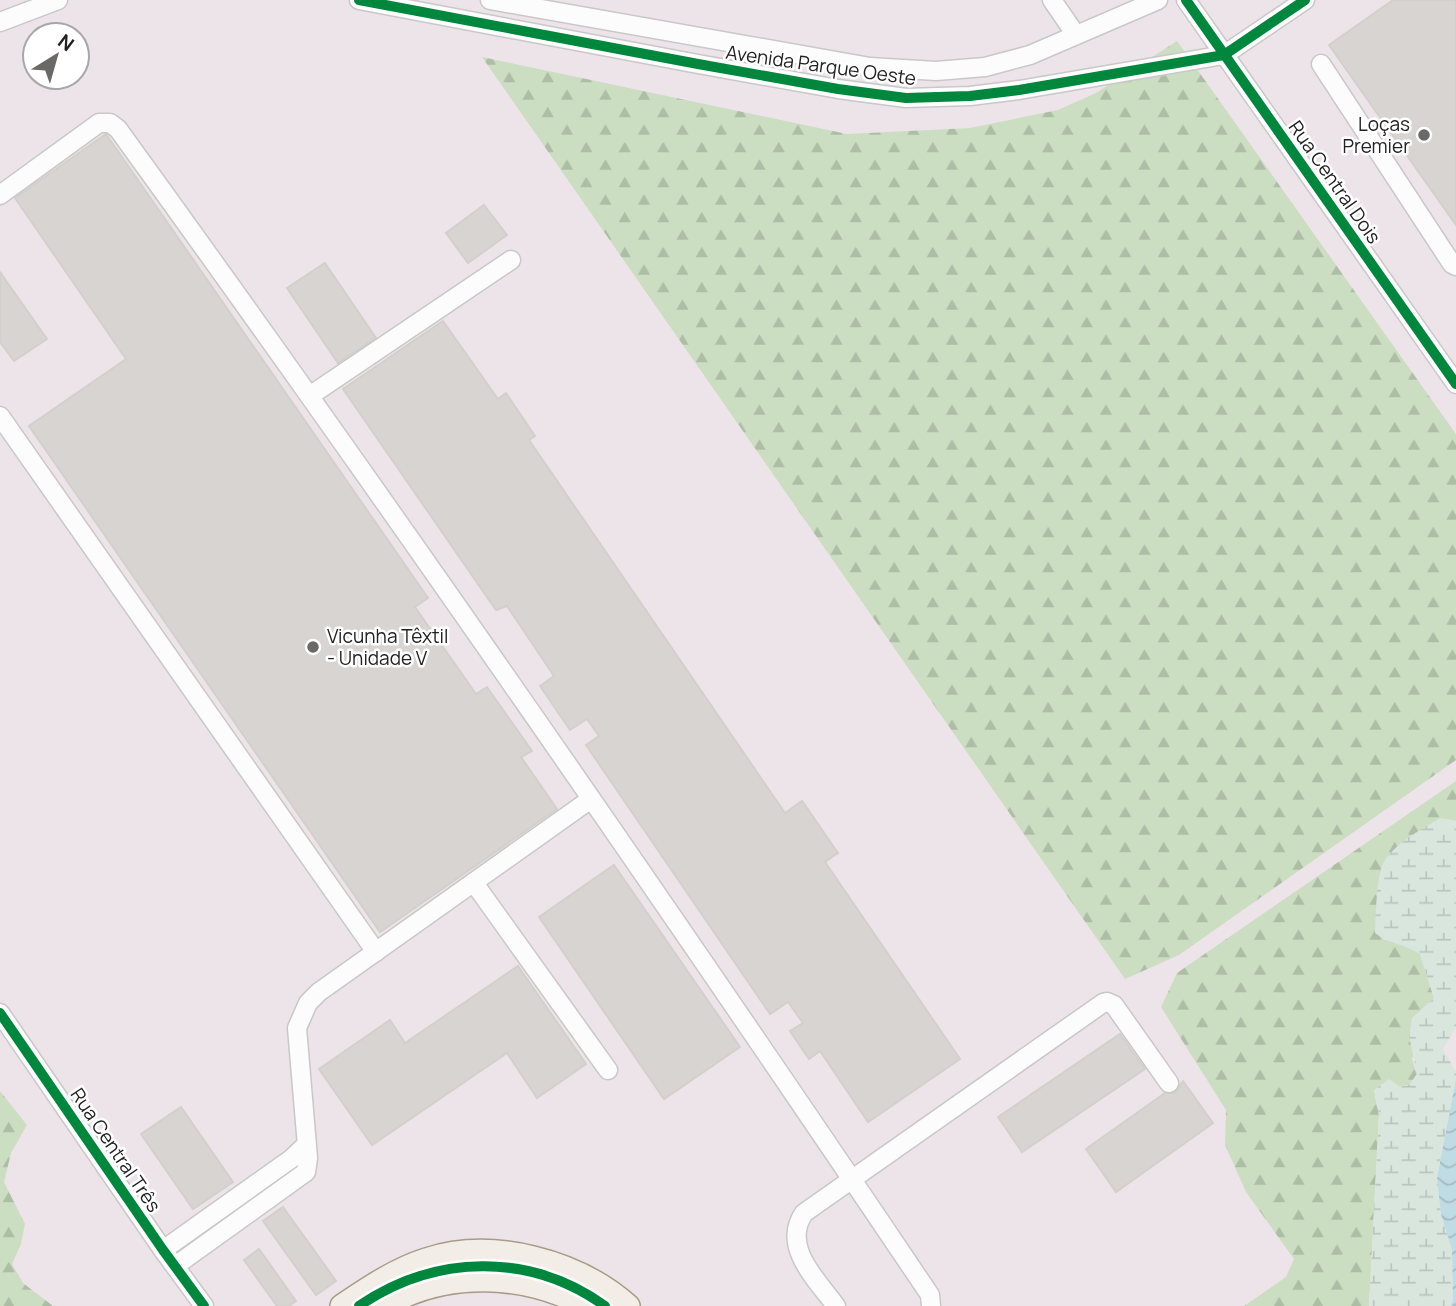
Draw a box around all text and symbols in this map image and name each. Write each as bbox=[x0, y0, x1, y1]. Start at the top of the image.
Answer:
north arrow bbox=[21, 21, 91, 91]
text: N bbox=[53, 28, 80, 57]
street label: Avenida Parque Oeste bbox=[724, 39, 918, 91]
place label: Loças Premier bbox=[1343, 111, 1410, 159]
street label: Rua Central Dois bbox=[1283, 115, 1387, 249]
marker: Loças Premier bbox=[1416, 127, 1432, 143]
place label: Vicunha Têxtil - Unidade V bbox=[327, 623, 448, 671]
marker: Vicunha Têxtil - Unidade V bbox=[305, 639, 321, 655]
street label: Rua Central Três bbox=[65, 1083, 167, 1217]

